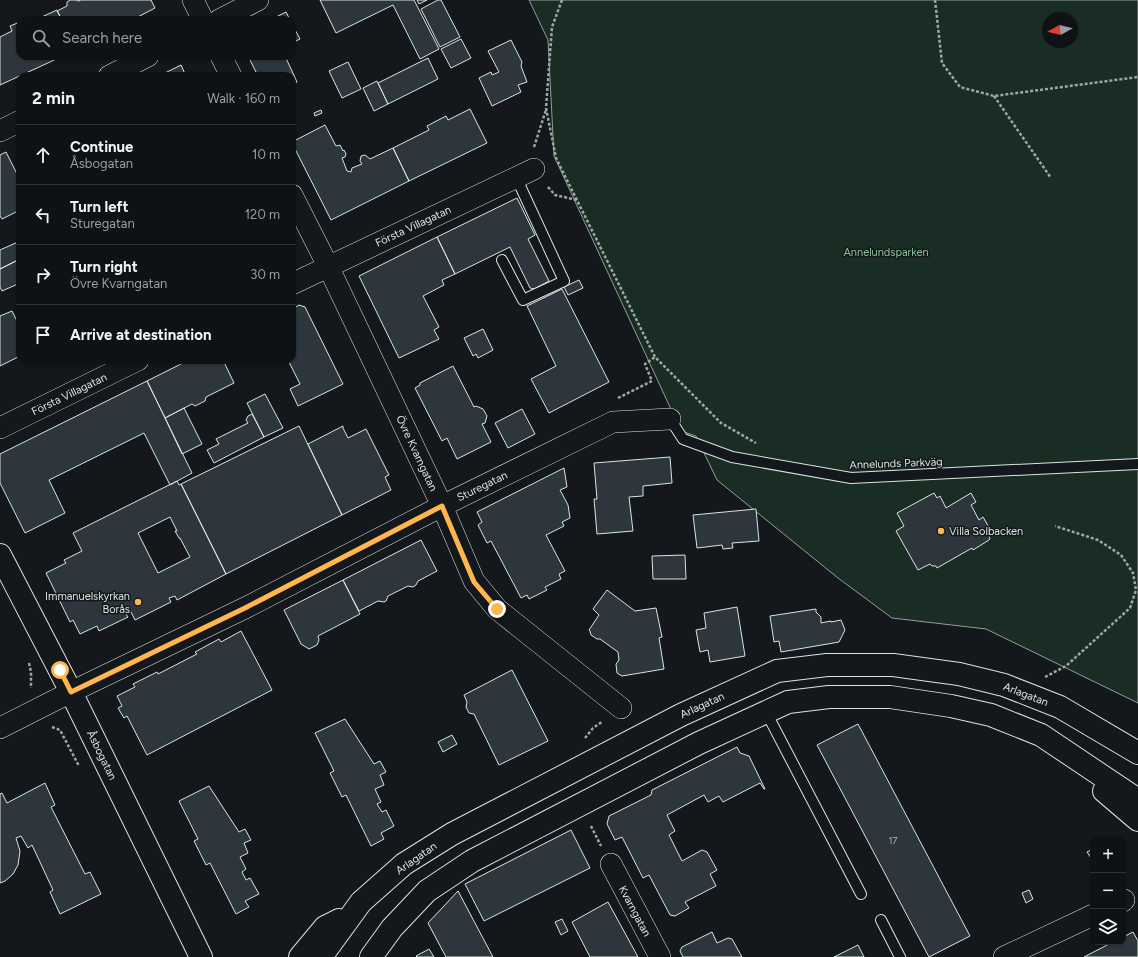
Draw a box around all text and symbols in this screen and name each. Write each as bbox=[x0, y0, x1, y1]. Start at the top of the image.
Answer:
north arrow bbox=[1042, 12, 1078, 48]
search box bbox=[16, 16, 296, 60]
icon: search bbox=[30, 27, 52, 49]
text: Search here bbox=[62, 29, 142, 47]
text: 2 min bbox=[32, 88, 75, 108]
text: Walk · 160 m bbox=[207, 91, 280, 106]
text: Continue bbox=[70, 138, 133, 156]
icon: ahead bbox=[32, 144, 54, 166]
text: 10 m bbox=[252, 147, 280, 162]
text: Åsbogatan bbox=[70, 156, 133, 171]
text: Turn left bbox=[70, 198, 128, 216]
street label: Första Villagatan bbox=[373, 203, 453, 250]
icon: left bbox=[32, 204, 54, 226]
text: 120 m bbox=[245, 207, 280, 222]
text: Sturegatan bbox=[70, 216, 135, 231]
park label: Annelundsparken bbox=[843, 246, 929, 259]
text: Turn right bbox=[70, 258, 138, 276]
icon: right bbox=[32, 264, 54, 286]
text: 30 m bbox=[250, 267, 280, 282]
text: Övre Kvarngatan bbox=[70, 276, 167, 291]
icon: arrive bbox=[32, 324, 54, 346]
text: Arrive at destination bbox=[70, 326, 211, 344]
street label: Första Villagatan bbox=[29, 371, 109, 418]
street label: Övre Kvarngatan bbox=[393, 413, 441, 493]
street label: Annelunds Parkväg bbox=[849, 455, 943, 472]
street label: Sturegatan bbox=[455, 469, 510, 504]
place label: Villa Solbacken bbox=[949, 525, 1023, 538]
marker: Villa Solbacken bbox=[936, 526, 946, 536]
place label: Immanuelskyrkan Borås bbox=[45, 590, 130, 616]
marker: Immanuelskyrkan Borås bbox=[133, 597, 143, 607]
route end bbox=[488, 600, 506, 618]
route start bbox=[51, 661, 69, 679]
street label: Arlagatan bbox=[1001, 680, 1050, 709]
street label: Arlagatan bbox=[678, 690, 726, 721]
street label: Åsbogatan bbox=[84, 728, 120, 782]
house number: 17 bbox=[889, 835, 897, 846]
map controls bbox=[1090, 837, 1126, 945]
button: + bbox=[1090, 837, 1126, 873]
street label: Arlagatan bbox=[393, 840, 439, 877]
button: − bbox=[1090, 873, 1126, 909]
street label: Kvarngatan bbox=[616, 884, 653, 939]
button: layers bbox=[1090, 909, 1126, 945]

